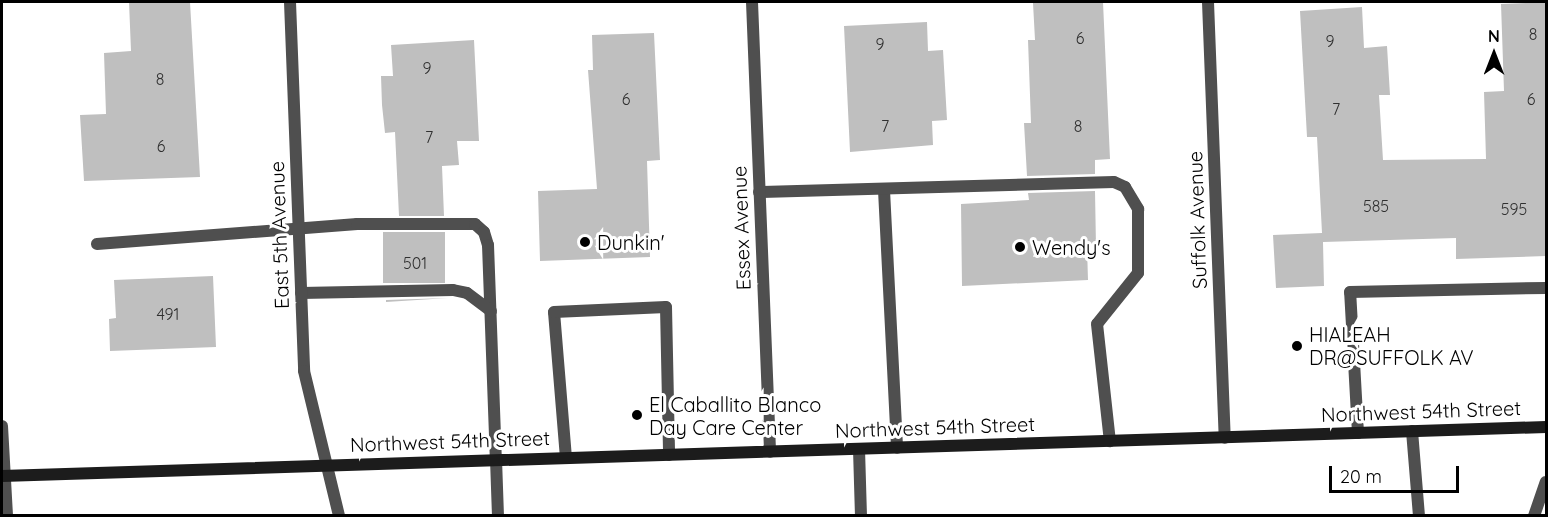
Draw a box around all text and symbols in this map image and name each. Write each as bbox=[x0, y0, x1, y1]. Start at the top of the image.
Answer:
north arrow bbox=[1464, 24, 1524, 84]
house number: 8 bbox=[1529, 24, 1537, 44]
text: N bbox=[1488, 26, 1500, 46]
house number: 6 bbox=[1076, 28, 1084, 48]
house number: 9 bbox=[1326, 31, 1334, 51]
house number: 9 bbox=[876, 34, 884, 54]
house number: 9 bbox=[423, 58, 431, 78]
house number: 8 bbox=[156, 69, 164, 89]
house number: 6 bbox=[622, 89, 630, 109]
house number: 6 bbox=[1527, 89, 1535, 109]
house number: 7 bbox=[1332, 99, 1340, 119]
house number: 7 bbox=[881, 116, 889, 136]
house number: 8 bbox=[1074, 116, 1082, 136]
house number: 7 bbox=[425, 127, 433, 147]
house number: 6 bbox=[157, 136, 165, 156]
street label: Suffolk Avenue bbox=[1183, 150, 1211, 290]
street label: East 5th Avenue bbox=[264, 161, 294, 309]
street label: Essex Avenue bbox=[727, 165, 755, 291]
house number: 585 bbox=[1363, 196, 1389, 216]
house number: 595 bbox=[1501, 199, 1527, 219]
place label: Dunkin' bbox=[597, 230, 665, 254]
marker: Dunkin' bbox=[578, 235, 592, 249]
place label: Wendy's bbox=[1032, 235, 1111, 259]
marker: Wendy's bbox=[1013, 240, 1027, 254]
house number: 501 bbox=[403, 253, 427, 273]
house number: 491 bbox=[156, 304, 180, 324]
place label: HIALEAH DR@SUFFOLK AV bbox=[1309, 322, 1473, 369]
marker: HIALEAH DR@SUFFOLK AV bbox=[1290, 339, 1304, 353]
place label: El Caballito Blanco Day Care Center bbox=[649, 392, 821, 439]
street label: Northwest 54th Street bbox=[1321, 396, 1521, 426]
marker: El Caballito Blanco Day Care Center bbox=[630, 408, 644, 422]
street label: Northwest 54th Street bbox=[835, 412, 1035, 442]
street label: Northwest 54th Street bbox=[350, 426, 550, 456]
scale bar bbox=[1332, 454, 1462, 492]
text: 20 m bbox=[1340, 465, 1382, 488]

